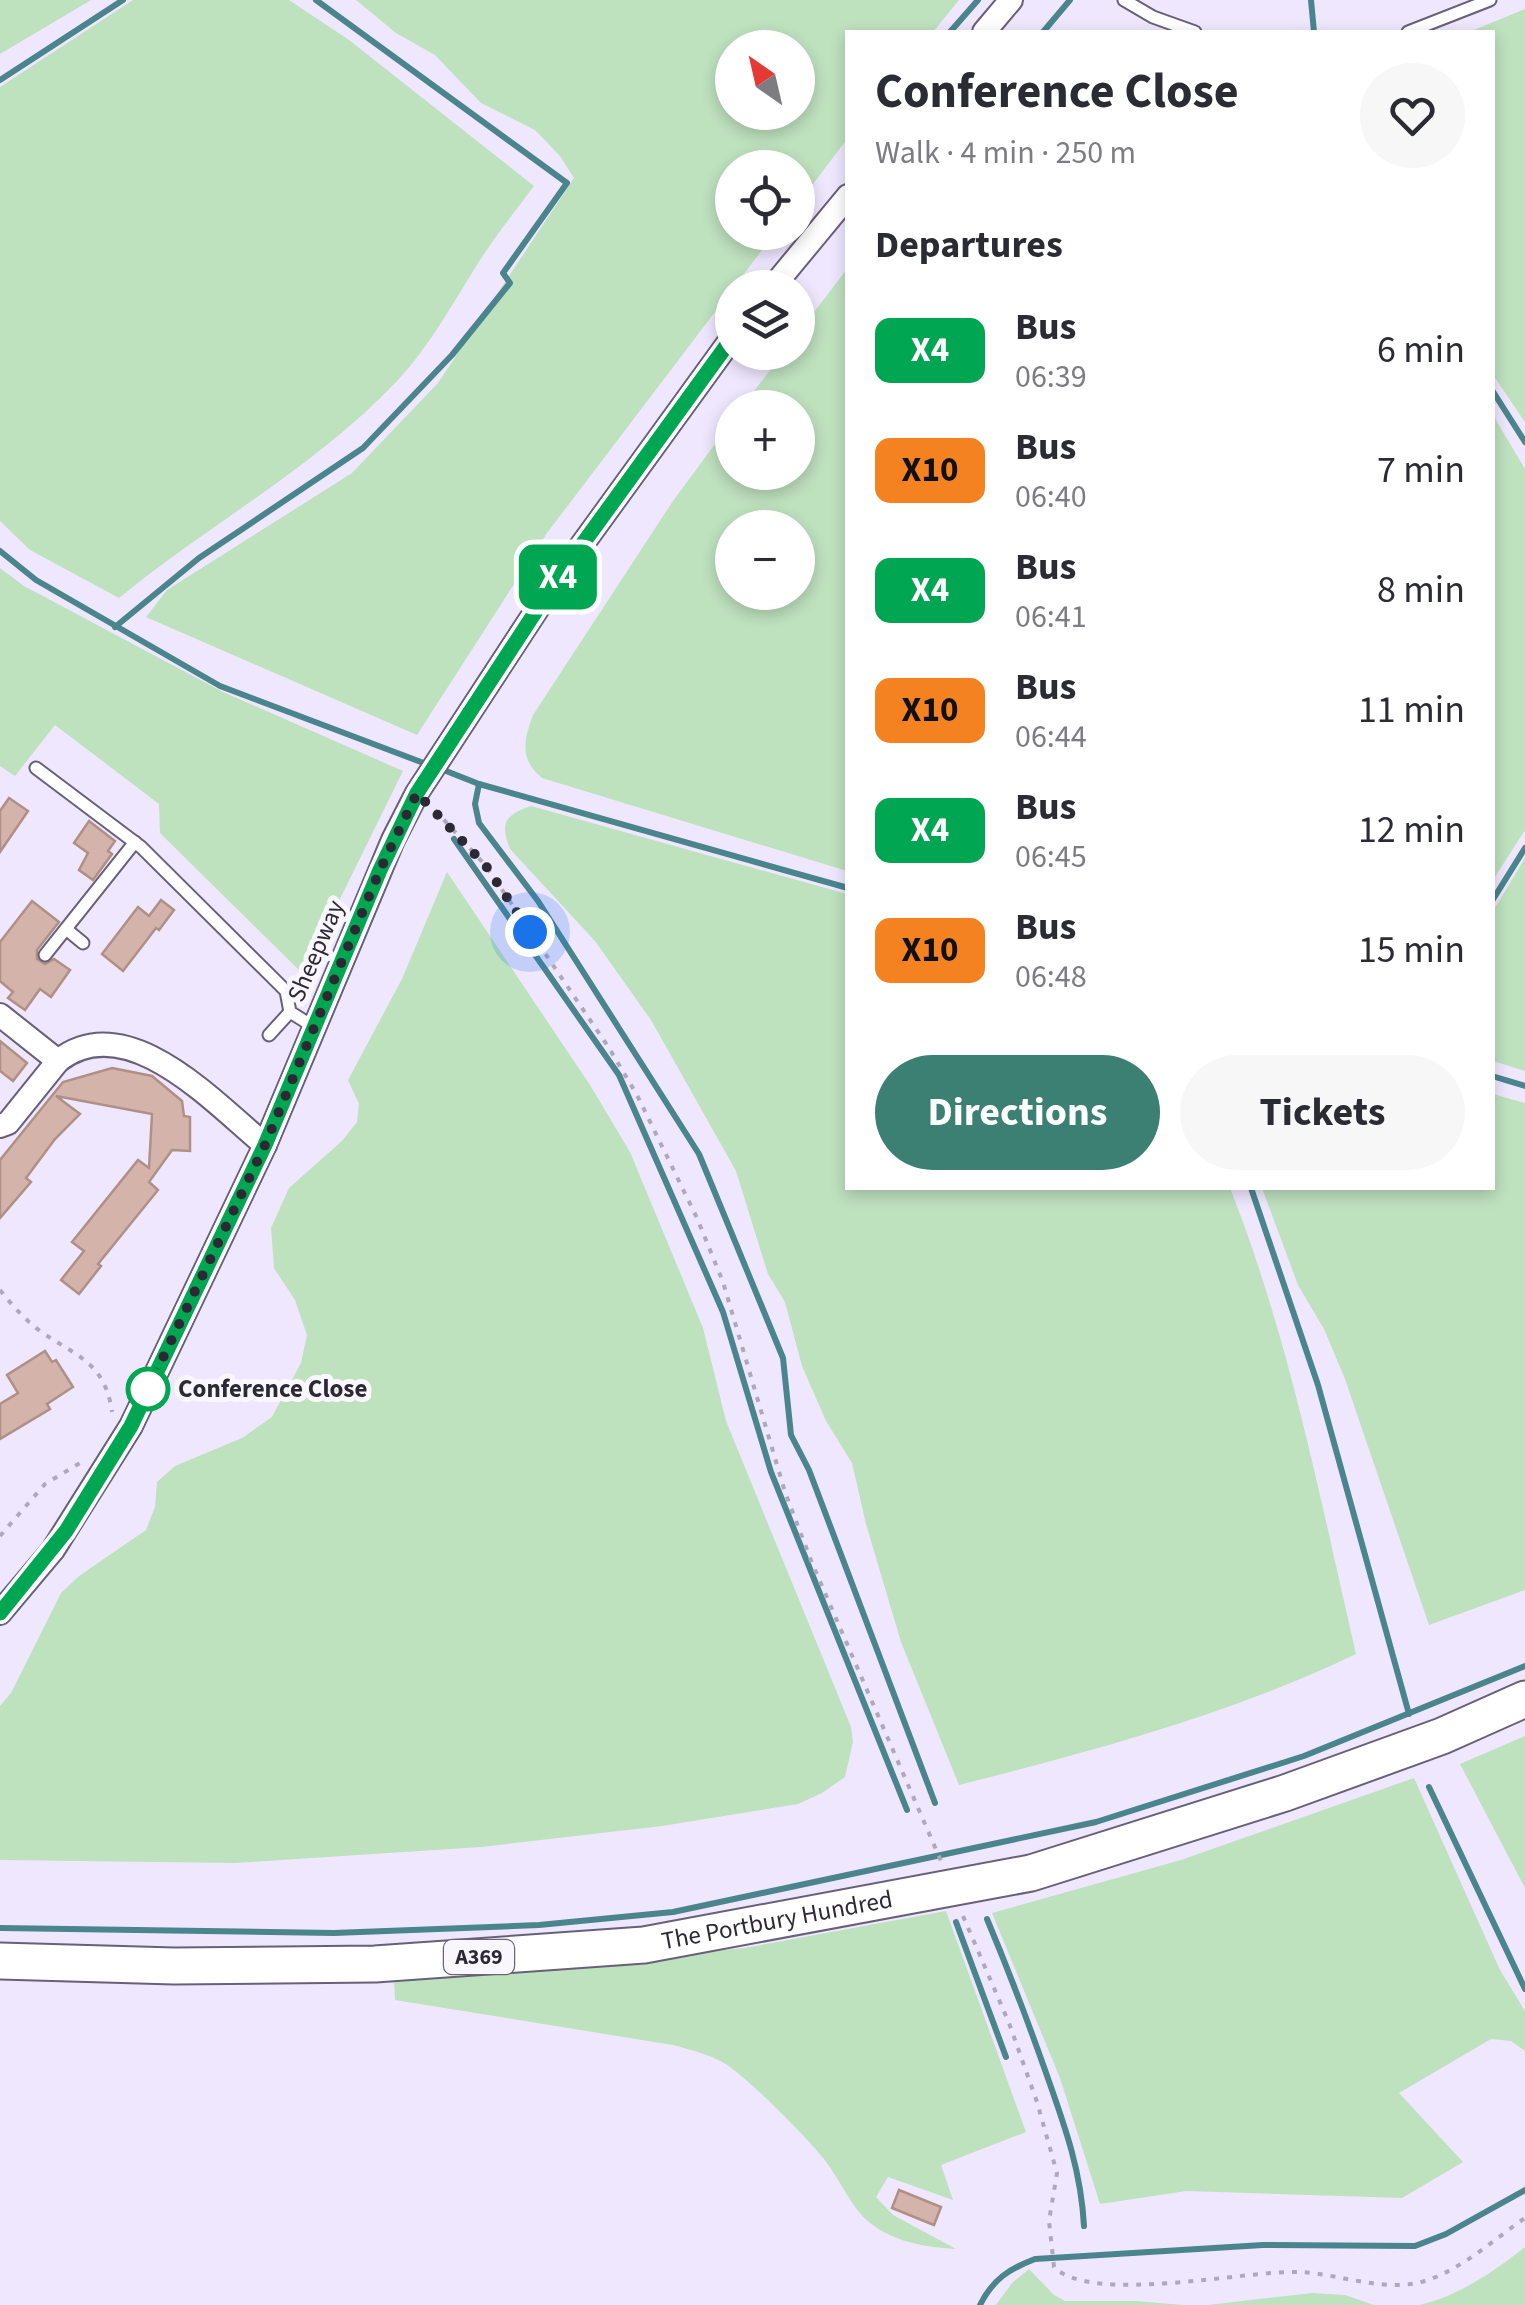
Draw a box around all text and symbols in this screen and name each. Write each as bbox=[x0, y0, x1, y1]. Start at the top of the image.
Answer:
north arrow bbox=[715, 30, 815, 130]
map controls bbox=[715, 30, 815, 610]
text: Conference Close bbox=[875, 58, 1239, 126]
button: heart bbox=[1360, 63, 1465, 168]
text: Walk · 4 min · 250 m bbox=[875, 130, 1136, 176]
button: locate bbox=[715, 150, 815, 250]
text: Departures bbox=[875, 218, 1063, 272]
button: layers bbox=[715, 270, 815, 370]
text: Bus bbox=[1015, 300, 1076, 354]
text: 6 min bbox=[1377, 323, 1465, 377]
text: X4 bbox=[911, 325, 949, 375]
text: 06:39 bbox=[1015, 354, 1087, 400]
button: + bbox=[715, 390, 815, 490]
text: Bus bbox=[1015, 420, 1076, 474]
text: 7 min bbox=[1377, 443, 1465, 497]
text: X10 bbox=[902, 445, 958, 495]
text: 06:40 bbox=[1015, 474, 1087, 520]
button: − bbox=[715, 510, 815, 610]
text: Bus bbox=[1015, 540, 1076, 594]
line badge: X4 bbox=[513, 544, 603, 610]
text: X4 bbox=[539, 552, 577, 602]
text: 8 min bbox=[1377, 563, 1465, 617]
text: X4 bbox=[911, 565, 949, 615]
text: 06:41 bbox=[1015, 594, 1087, 640]
text: Bus bbox=[1015, 660, 1076, 714]
text: 11 min bbox=[1358, 683, 1465, 737]
text: X10 bbox=[902, 685, 958, 735]
text: 06:44 bbox=[1015, 714, 1087, 760]
text: Bus bbox=[1015, 780, 1076, 834]
text: 12 min bbox=[1358, 803, 1465, 857]
text: X4 bbox=[911, 805, 949, 855]
text: 06:45 bbox=[1015, 834, 1087, 880]
street label: Sheepway bbox=[278, 894, 354, 1008]
text: Bus bbox=[1015, 900, 1076, 954]
your location bbox=[505, 907, 555, 957]
text: 15 min bbox=[1358, 923, 1465, 977]
text: X10 bbox=[902, 925, 958, 975]
text: 06:48 bbox=[1015, 954, 1087, 1000]
button: Directions bbox=[875, 1055, 1160, 1170]
button: Tickets bbox=[1180, 1055, 1465, 1170]
marker: Conference Close bbox=[127, 1368, 169, 1410]
place label: Conference Close bbox=[178, 1371, 367, 1407]
street label: The Portbury Hundred bbox=[658, 1881, 895, 1959]
road number: A369 bbox=[444, 1940, 514, 1974]

